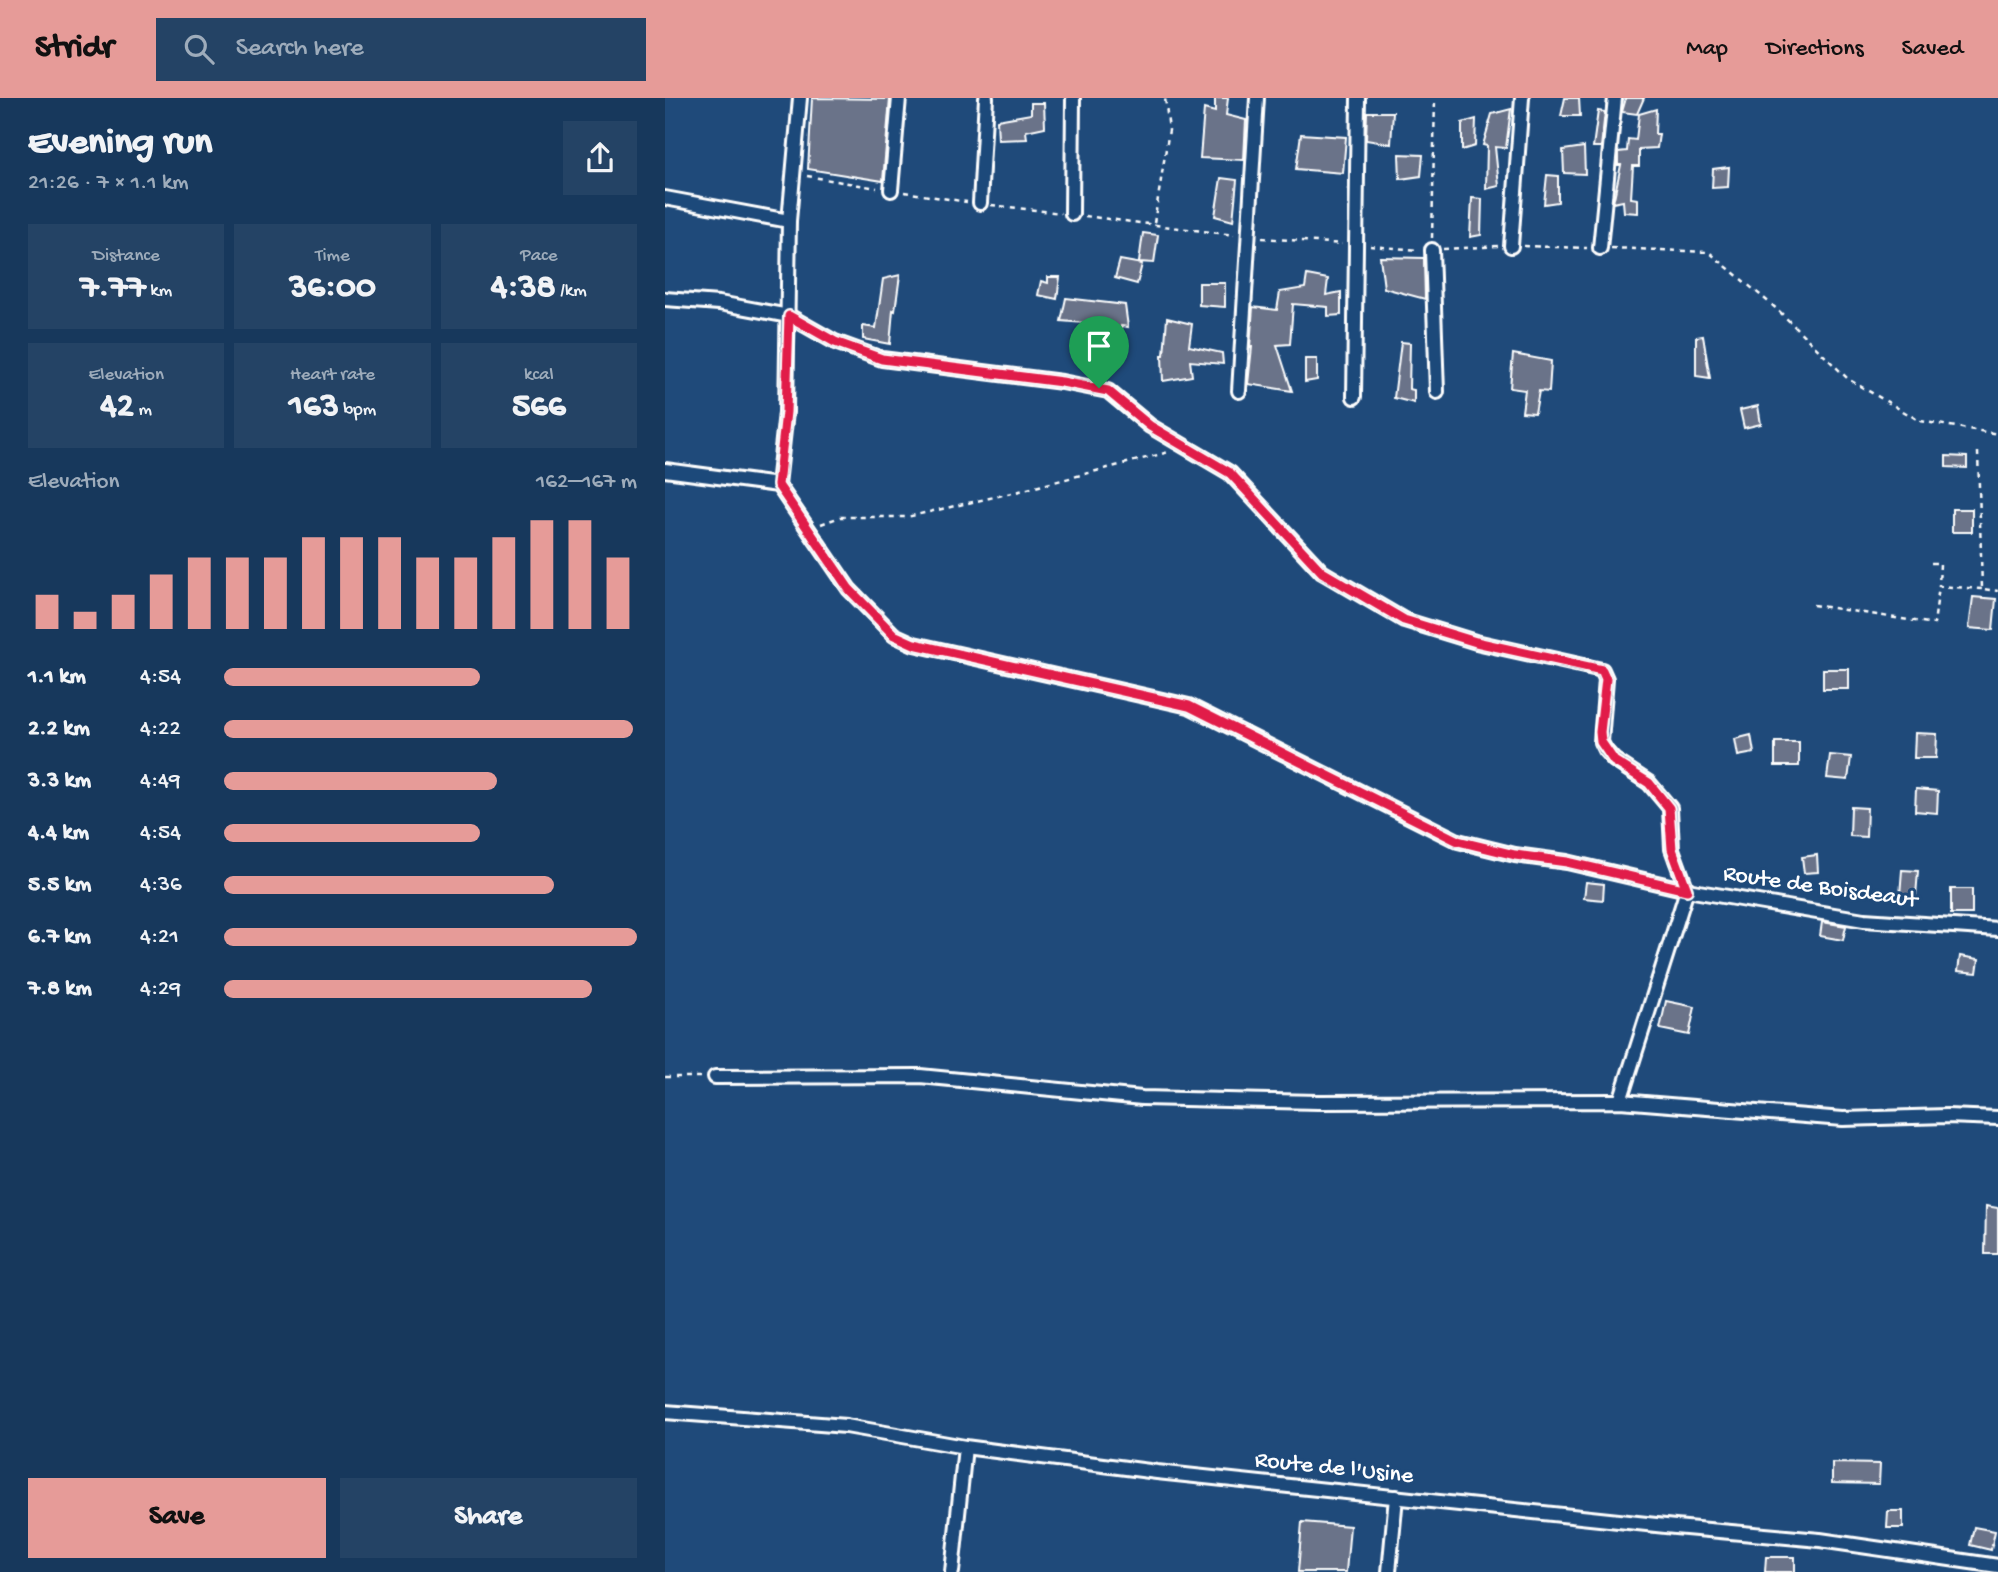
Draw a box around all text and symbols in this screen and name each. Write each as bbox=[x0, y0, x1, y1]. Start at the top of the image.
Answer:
search box bbox=[156, 18, 646, 81]
text: Stridr bbox=[35, 30, 114, 68]
icon: search bbox=[180, 30, 218, 68]
text: Search here bbox=[236, 34, 364, 65]
text: Map bbox=[1686, 35, 1728, 64]
text: Directions bbox=[1766, 35, 1864, 64]
text: Saved bbox=[1902, 35, 1963, 64]
button: share bbox=[563, 121, 637, 195]
text: Evening run bbox=[28, 122, 212, 166]
text: 21:26 · 7 × 1.1 km bbox=[28, 170, 189, 197]
text: Distance bbox=[93, 245, 160, 268]
text: Time bbox=[315, 245, 350, 268]
text: Pace bbox=[520, 245, 557, 268]
text: 7.77 bbox=[80, 268, 146, 309]
text: 36:00 bbox=[289, 268, 376, 309]
text: 4:38 bbox=[491, 268, 556, 309]
text: km bbox=[146, 280, 172, 303]
text: /km bbox=[556, 280, 587, 303]
pin bbox=[1069, 316, 1129, 388]
icon: arrive bbox=[1080, 327, 1118, 365]
text: Elevation bbox=[88, 364, 164, 387]
text: Heart rate bbox=[290, 364, 375, 387]
text: kcal bbox=[524, 364, 554, 387]
text: 42 bbox=[100, 387, 134, 428]
text: 163 bbox=[289, 387, 339, 428]
text: 566 bbox=[512, 387, 566, 428]
text: m bbox=[134, 399, 152, 422]
text: bpm bbox=[339, 399, 376, 422]
text: Elevation bbox=[28, 469, 119, 496]
text: 162–167 m bbox=[536, 469, 637, 496]
text: 1.1 km bbox=[28, 664, 86, 691]
text: 4:54 bbox=[140, 664, 181, 691]
text: 2.2 km bbox=[28, 716, 90, 743]
text: 4:22 bbox=[140, 716, 181, 743]
text: 3.3 km bbox=[28, 768, 91, 795]
text: 4:49 bbox=[140, 768, 181, 795]
text: 4.4 km bbox=[28, 820, 89, 847]
text: 4:54 bbox=[140, 820, 181, 847]
street label: Route de Boisdeaut bbox=[1721, 860, 1921, 916]
text: 5.5 km bbox=[28, 872, 91, 899]
text: 4:36 bbox=[140, 872, 182, 899]
text: 6.7 km bbox=[28, 924, 91, 951]
text: 4:21 bbox=[140, 924, 179, 951]
text: 7.8 km bbox=[28, 976, 92, 1003]
text: 4:29 bbox=[140, 976, 181, 1003]
street label: Route de l'Usine bbox=[1253, 1446, 1415, 1492]
button: Save bbox=[28, 1478, 326, 1558]
button: Share bbox=[340, 1478, 637, 1558]

